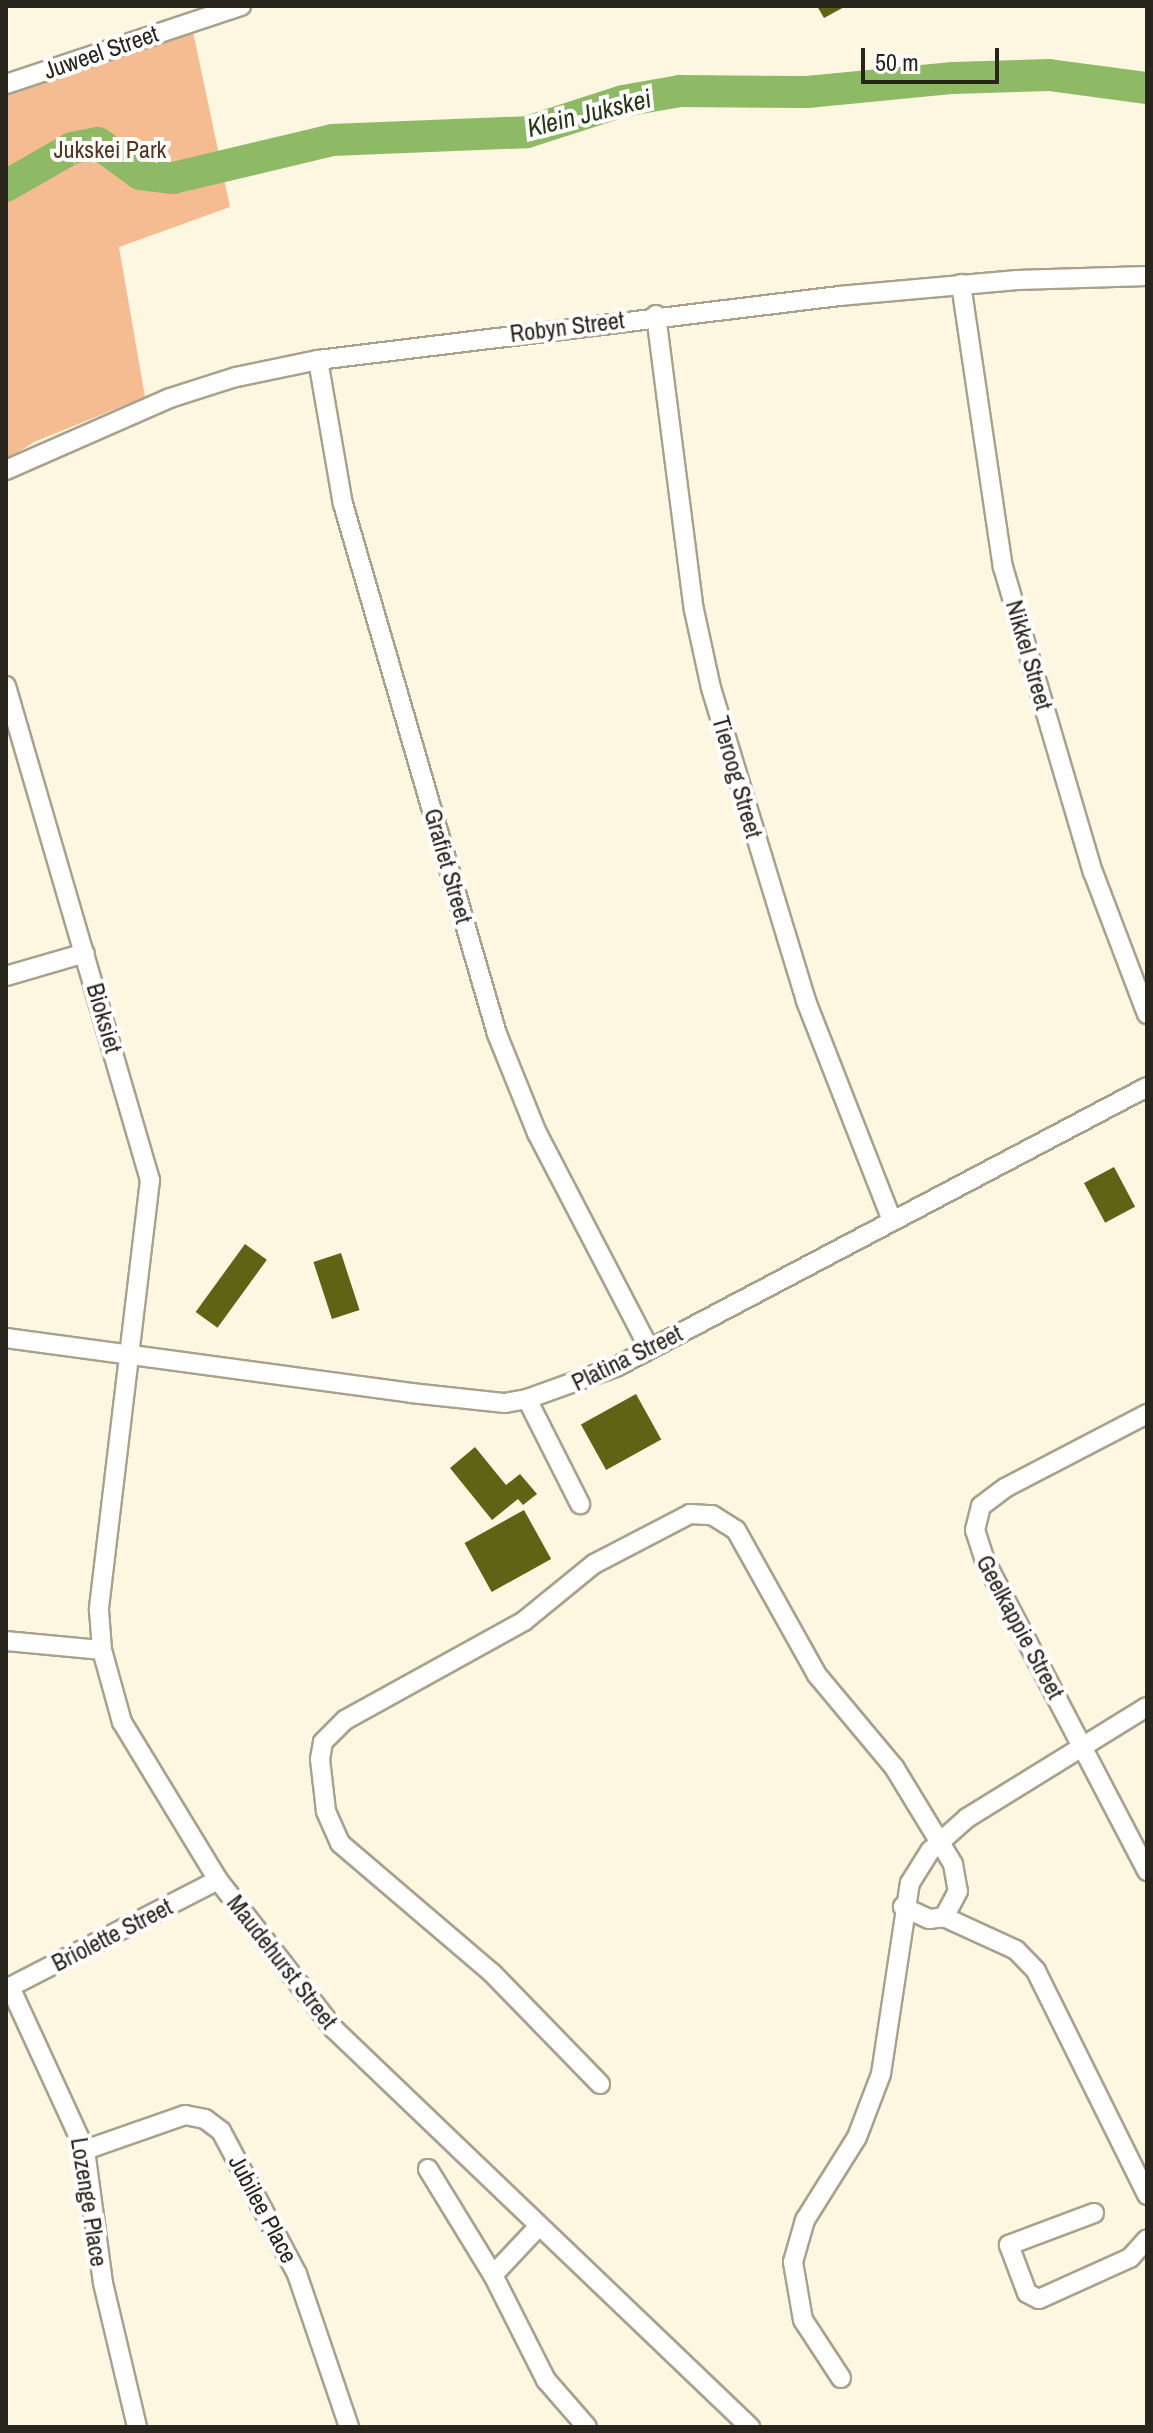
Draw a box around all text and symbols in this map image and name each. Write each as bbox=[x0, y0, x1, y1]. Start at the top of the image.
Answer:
street label: Juweel Street bbox=[40, 19, 162, 85]
scale bar bbox=[865, 32, 1003, 82]
text: 50 m bbox=[875, 46, 919, 78]
water label: Klein Jukskei bbox=[524, 83, 654, 143]
park label: Jukskei Park bbox=[54, 136, 166, 164]
street label: Robyn Street bbox=[508, 306, 626, 348]
street label: Nikkel Street bbox=[1000, 597, 1058, 713]
street label: Tieroog Street bbox=[706, 713, 768, 841]
street label: Grafiet Street bbox=[418, 805, 478, 927]
street label: Bioksiet bbox=[80, 980, 128, 1056]
street label: Platina Street bbox=[567, 1319, 687, 1397]
street label: Geelkappie Street bbox=[970, 1550, 1070, 1704]
street label: Maudehurst Street bbox=[221, 1889, 343, 2035]
street label: Briolette Street bbox=[47, 1892, 177, 1978]
street label: Lozenge Place bbox=[65, 2135, 113, 2269]
street label: Jubilee Place bbox=[223, 2150, 303, 2268]

